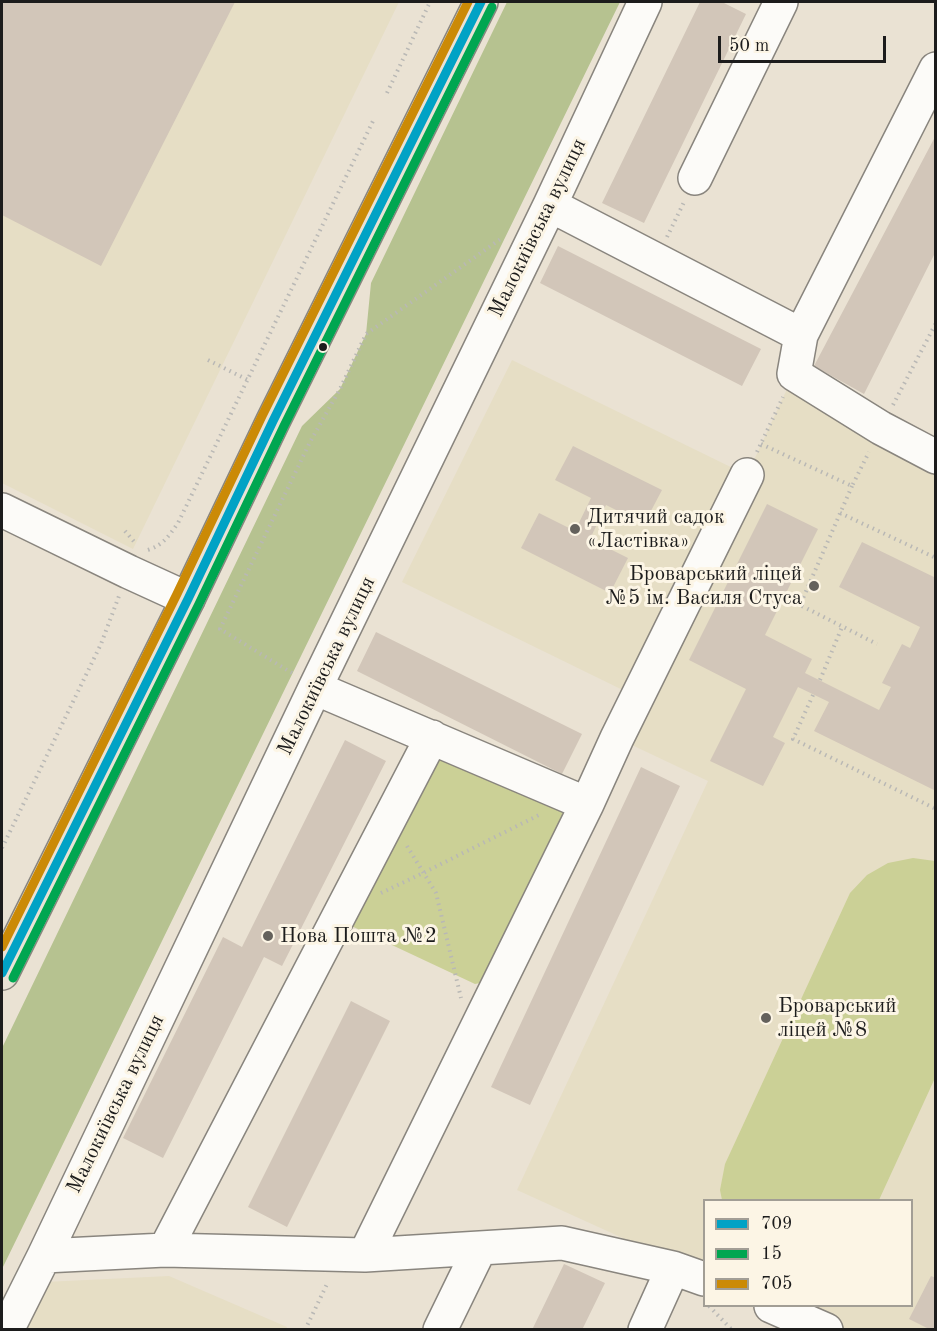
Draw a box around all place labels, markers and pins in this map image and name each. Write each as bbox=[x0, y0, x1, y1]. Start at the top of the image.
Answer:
unlabelled marker bbox=[317, 341, 329, 353]
place label: Дитячий садок «Ластівка» bbox=[587, 504, 724, 554]
marker: Дитячий садок «Ластівка» bbox=[568, 522, 582, 536]
place label: Броварський ліцей №5 ім. Василя Стуса bbox=[606, 561, 802, 611]
marker: Броварський ліцей №5 ім. Василя Стуса bbox=[807, 579, 821, 593]
place label: Нова Пошта №2 bbox=[280, 923, 437, 949]
marker: Нова Пошта №2 bbox=[261, 929, 275, 943]
place label: Броварський ліцей №8 bbox=[778, 993, 896, 1043]
marker: Броварський ліцей №8 bbox=[759, 1011, 773, 1025]

